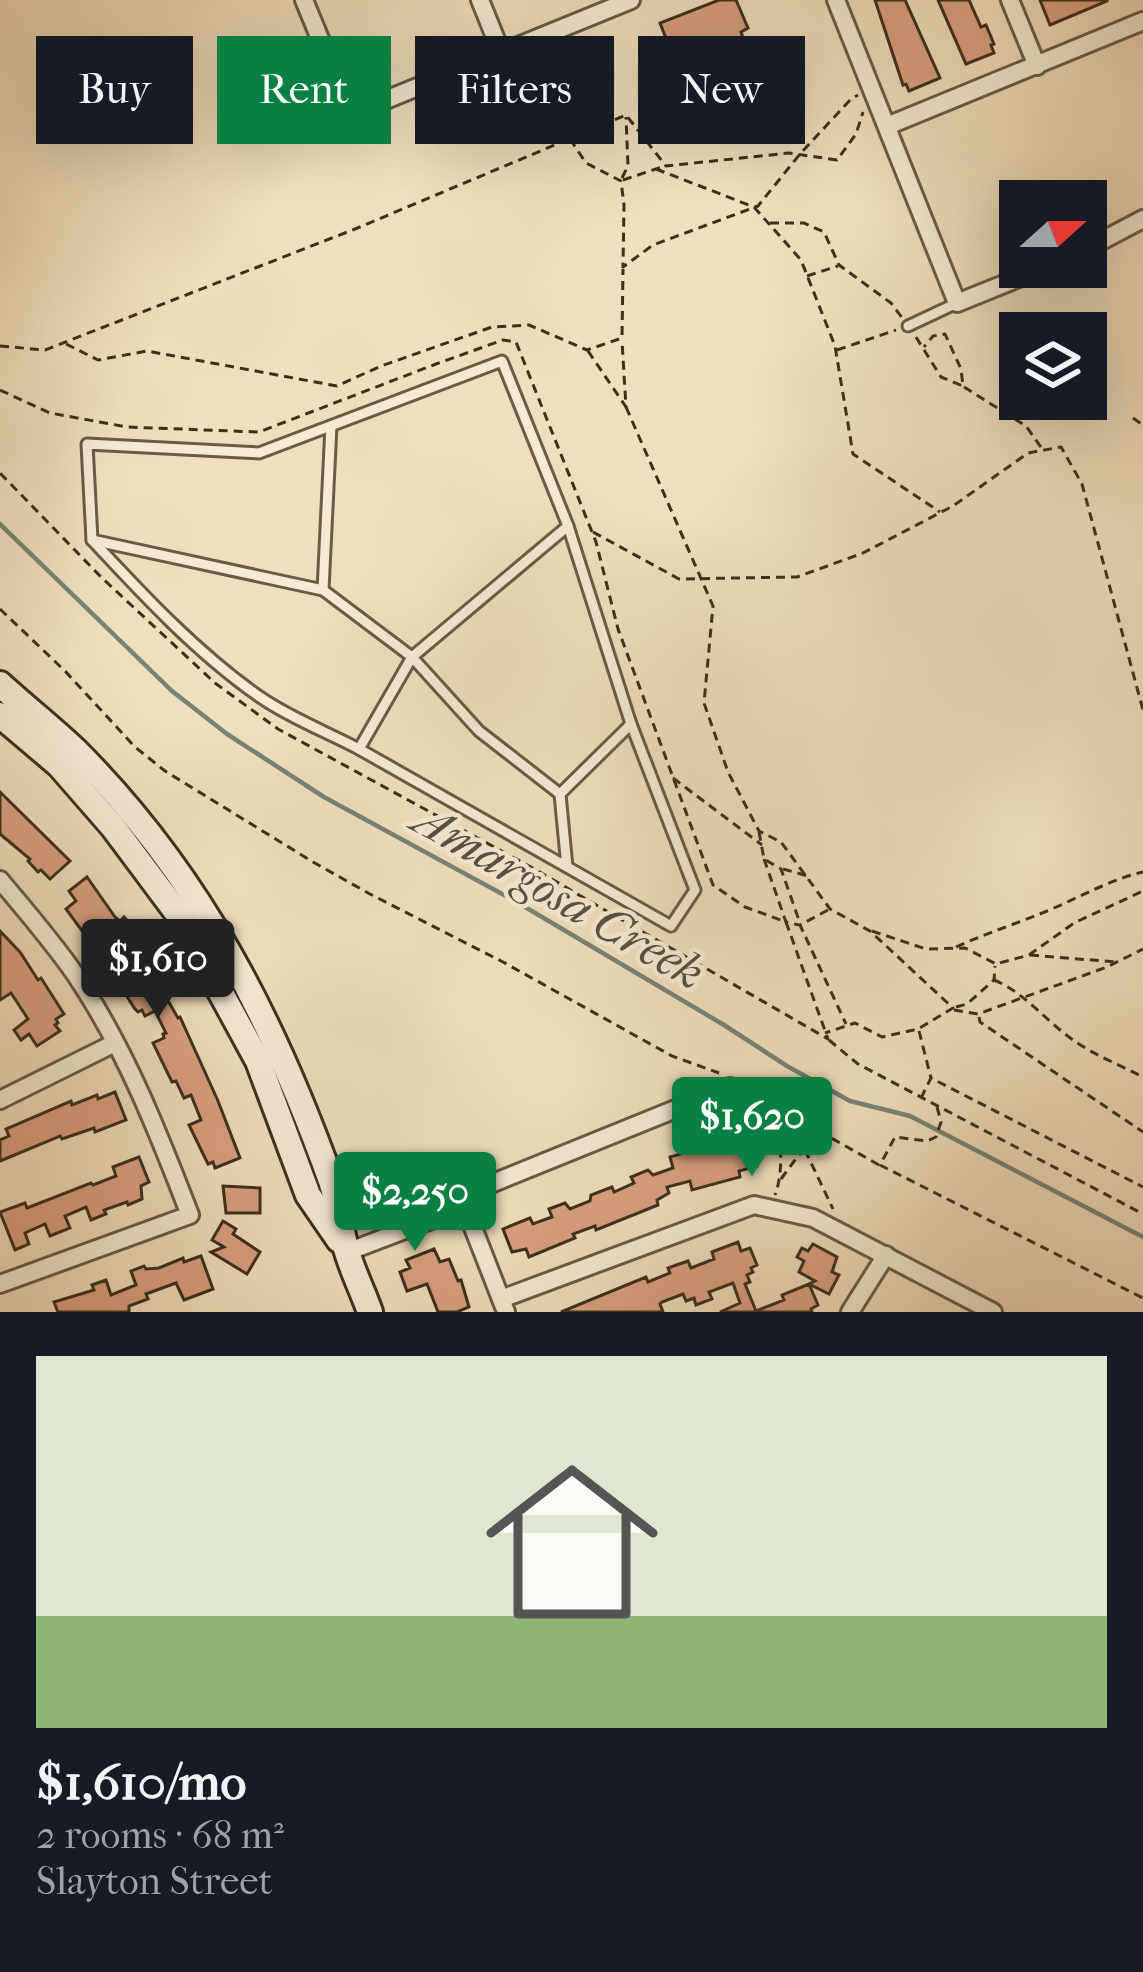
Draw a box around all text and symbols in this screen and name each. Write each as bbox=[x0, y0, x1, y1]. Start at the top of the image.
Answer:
chip: Buy bbox=[36, 36, 193, 144]
chip: Rent bbox=[217, 36, 391, 144]
chip: Filters bbox=[415, 36, 614, 144]
chip: New bbox=[638, 36, 805, 144]
north arrow bbox=[999, 180, 1107, 288]
map controls bbox=[999, 180, 1107, 420]
button: layers bbox=[999, 312, 1107, 420]
water label: Amargosa Creek bbox=[400, 787, 714, 1001]
pin: $1,610 bbox=[60, 919, 256, 1021]
text: $1,610 bbox=[108, 935, 208, 981]
pin: $1,620 bbox=[654, 1077, 850, 1179]
text: $1,620 bbox=[699, 1093, 805, 1139]
pin: $2,250 bbox=[317, 1152, 513, 1254]
text: $2,250 bbox=[361, 1168, 469, 1214]
icon: home bbox=[464, 1434, 680, 1650]
text: $1,610/mo bbox=[36, 1752, 246, 1812]
text: 2 rooms · 68 m² bbox=[36, 1812, 284, 1858]
text: Slayton Street bbox=[36, 1858, 273, 1904]

